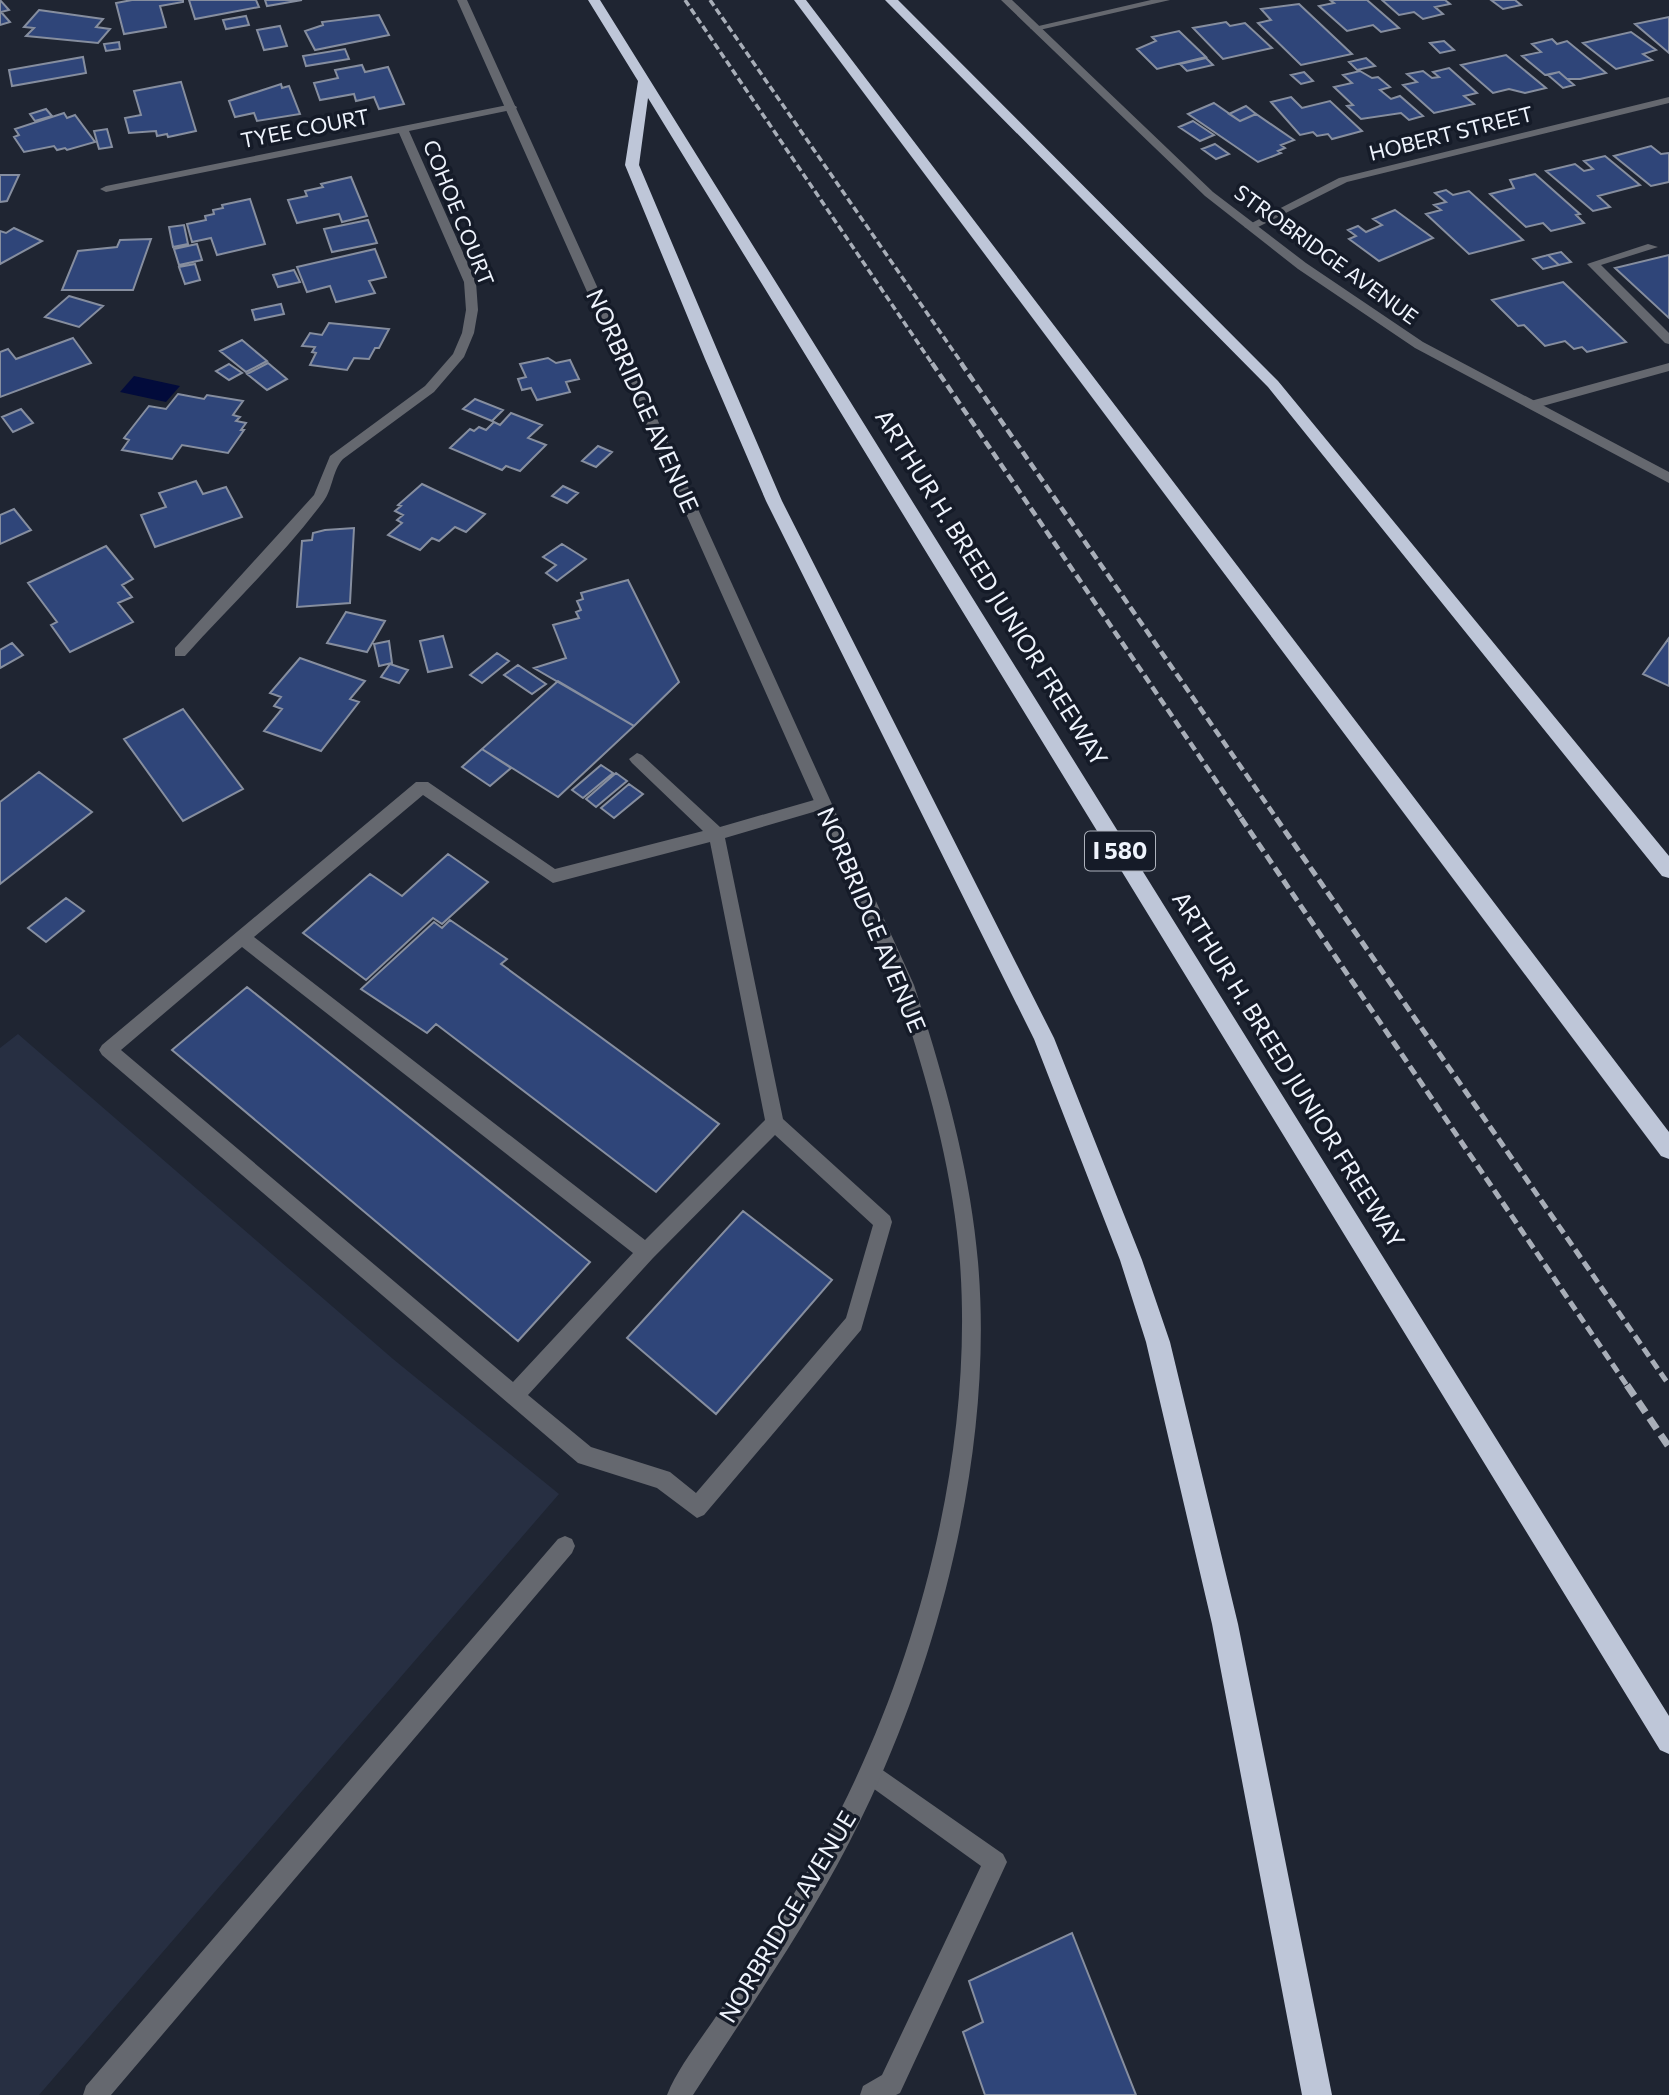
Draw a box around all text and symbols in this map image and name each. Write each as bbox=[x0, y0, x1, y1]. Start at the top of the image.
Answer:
street label: HOBERT STREET bbox=[1366, 100, 1535, 165]
street label: TYEE COURT bbox=[238, 103, 371, 152]
street label: COHOE COURT bbox=[419, 136, 500, 289]
street label: STROBRIDGE AVENUE bbox=[1230, 179, 1424, 329]
street label: NORBRIDGE AVENUE bbox=[581, 284, 706, 517]
street label: ARTHUR H. BREED JUNIOR FREEWAY bbox=[870, 404, 1115, 771]
street label: NORBRIDGE AVENUE bbox=[812, 803, 933, 1036]
road number: I 580 bbox=[1085, 832, 1155, 870]
street label: ARTHUR H. BREED JUNIOR FREEWAY bbox=[1167, 886, 1412, 1253]
street label: NORBRIDGE AVENUE bbox=[712, 1805, 861, 2027]

